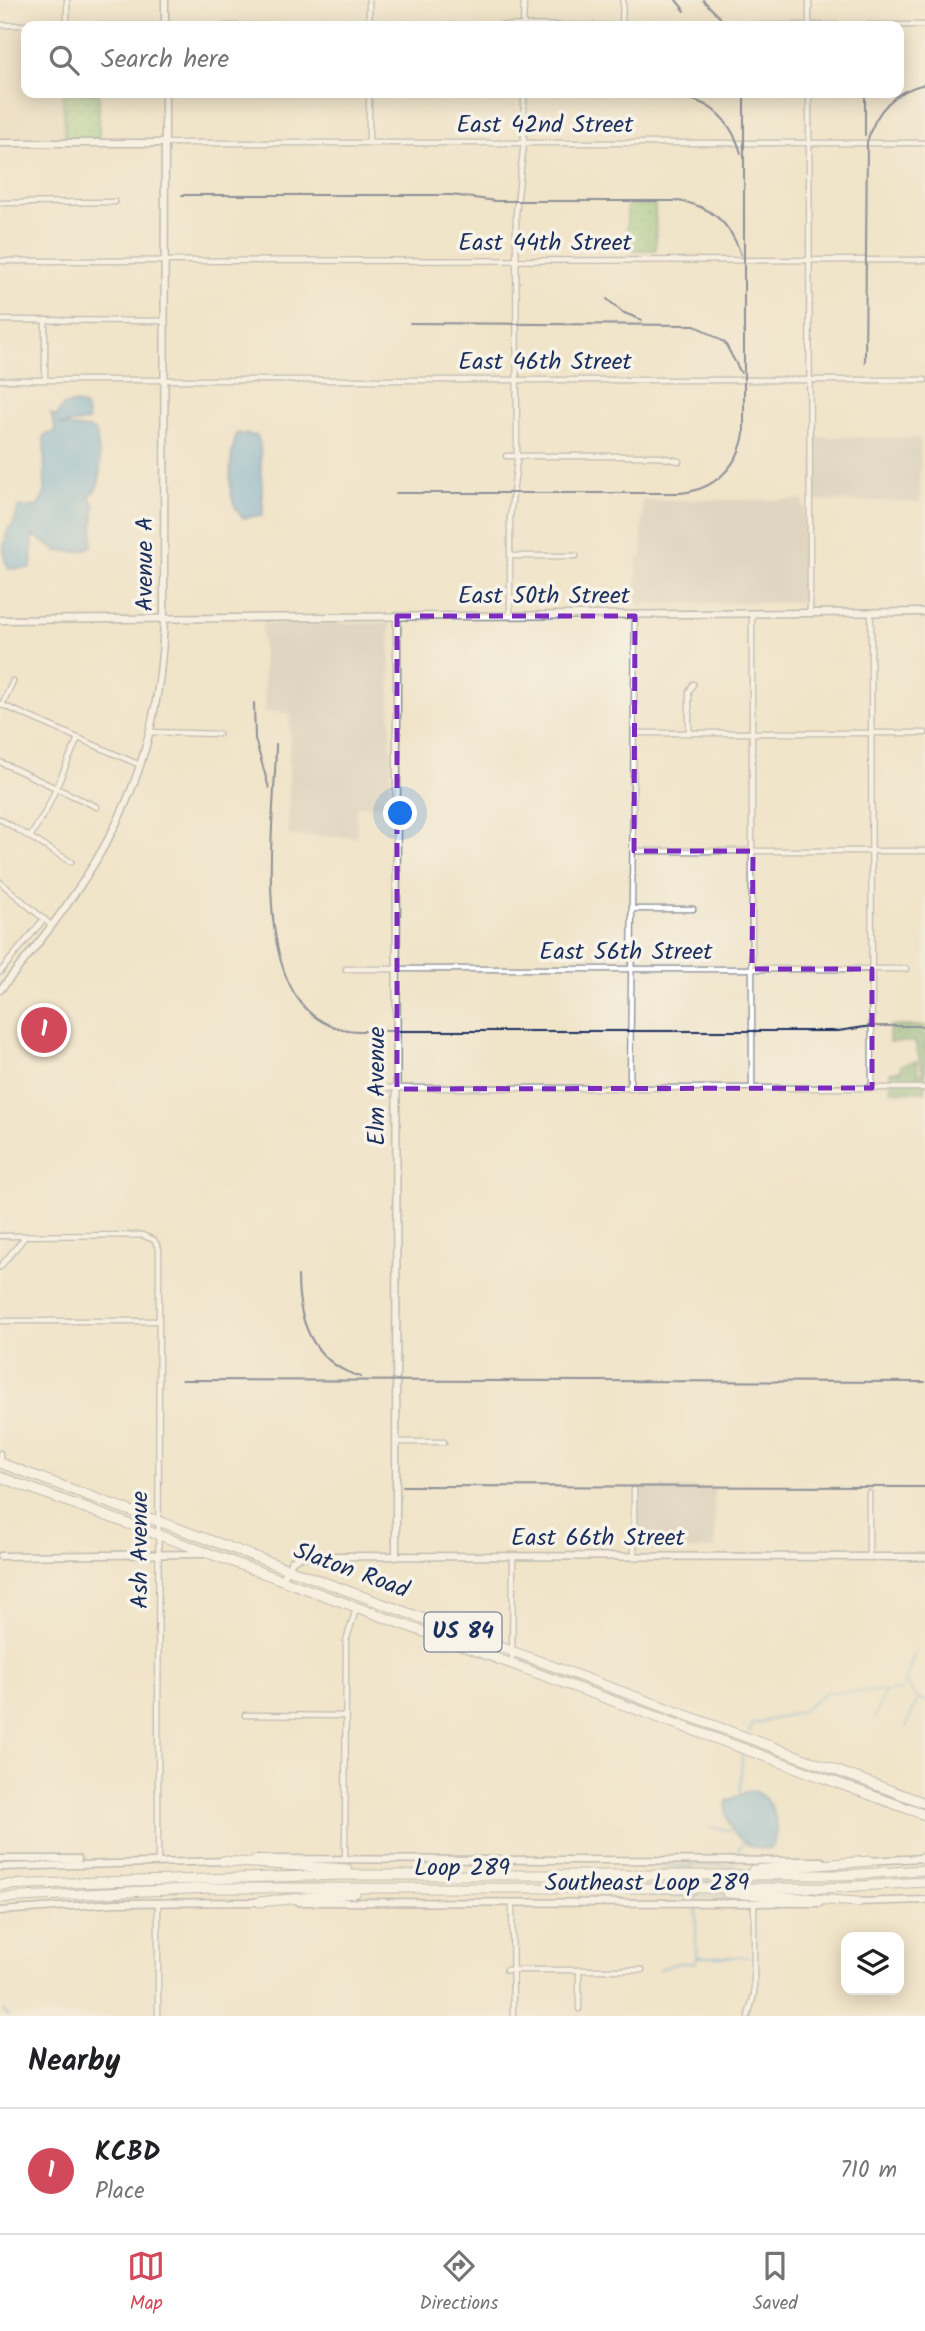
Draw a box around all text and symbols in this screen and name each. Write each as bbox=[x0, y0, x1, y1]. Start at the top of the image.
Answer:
search box bbox=[21, 21, 904, 98]
text: Search here bbox=[101, 39, 229, 81]
icon: search bbox=[45, 41, 83, 79]
street label: East 42nd Street bbox=[457, 106, 634, 145]
street label: East 44th Street bbox=[458, 224, 632, 263]
street label: East 46th Street bbox=[458, 343, 633, 382]
street label: Avenue A bbox=[126, 517, 165, 611]
street label: East 50th Street bbox=[458, 577, 631, 616]
your location bbox=[383, 796, 417, 830]
street label: East 56th Street bbox=[539, 933, 713, 972]
pin: 1 bbox=[21, 1004, 67, 1056]
street label: Elm Avenue bbox=[358, 1026, 397, 1146]
street label: Ash Avenue bbox=[121, 1491, 160, 1609]
street label: East 66th Street bbox=[511, 1519, 686, 1558]
street label: Slaton Road bbox=[288, 1532, 415, 1610]
road number: US 84 bbox=[424, 1612, 502, 1652]
street label: Loop 289 bbox=[414, 1849, 510, 1888]
street label: Southeast Loop 289 bbox=[545, 1864, 750, 1903]
map controls bbox=[841, 1932, 904, 1995]
button: layers bbox=[841, 1932, 904, 1995]
text: Nearby bbox=[28, 2038, 120, 2086]
text: KCBD bbox=[95, 2132, 160, 2174]
text: 1 bbox=[48, 2153, 54, 2189]
text: 710 m bbox=[840, 2153, 897, 2189]
text: Place bbox=[95, 2174, 145, 2210]
tab: Map bbox=[127, 2247, 165, 2319]
tab: Directions bbox=[420, 2247, 498, 2319]
tab: Saved bbox=[753, 2247, 798, 2319]

